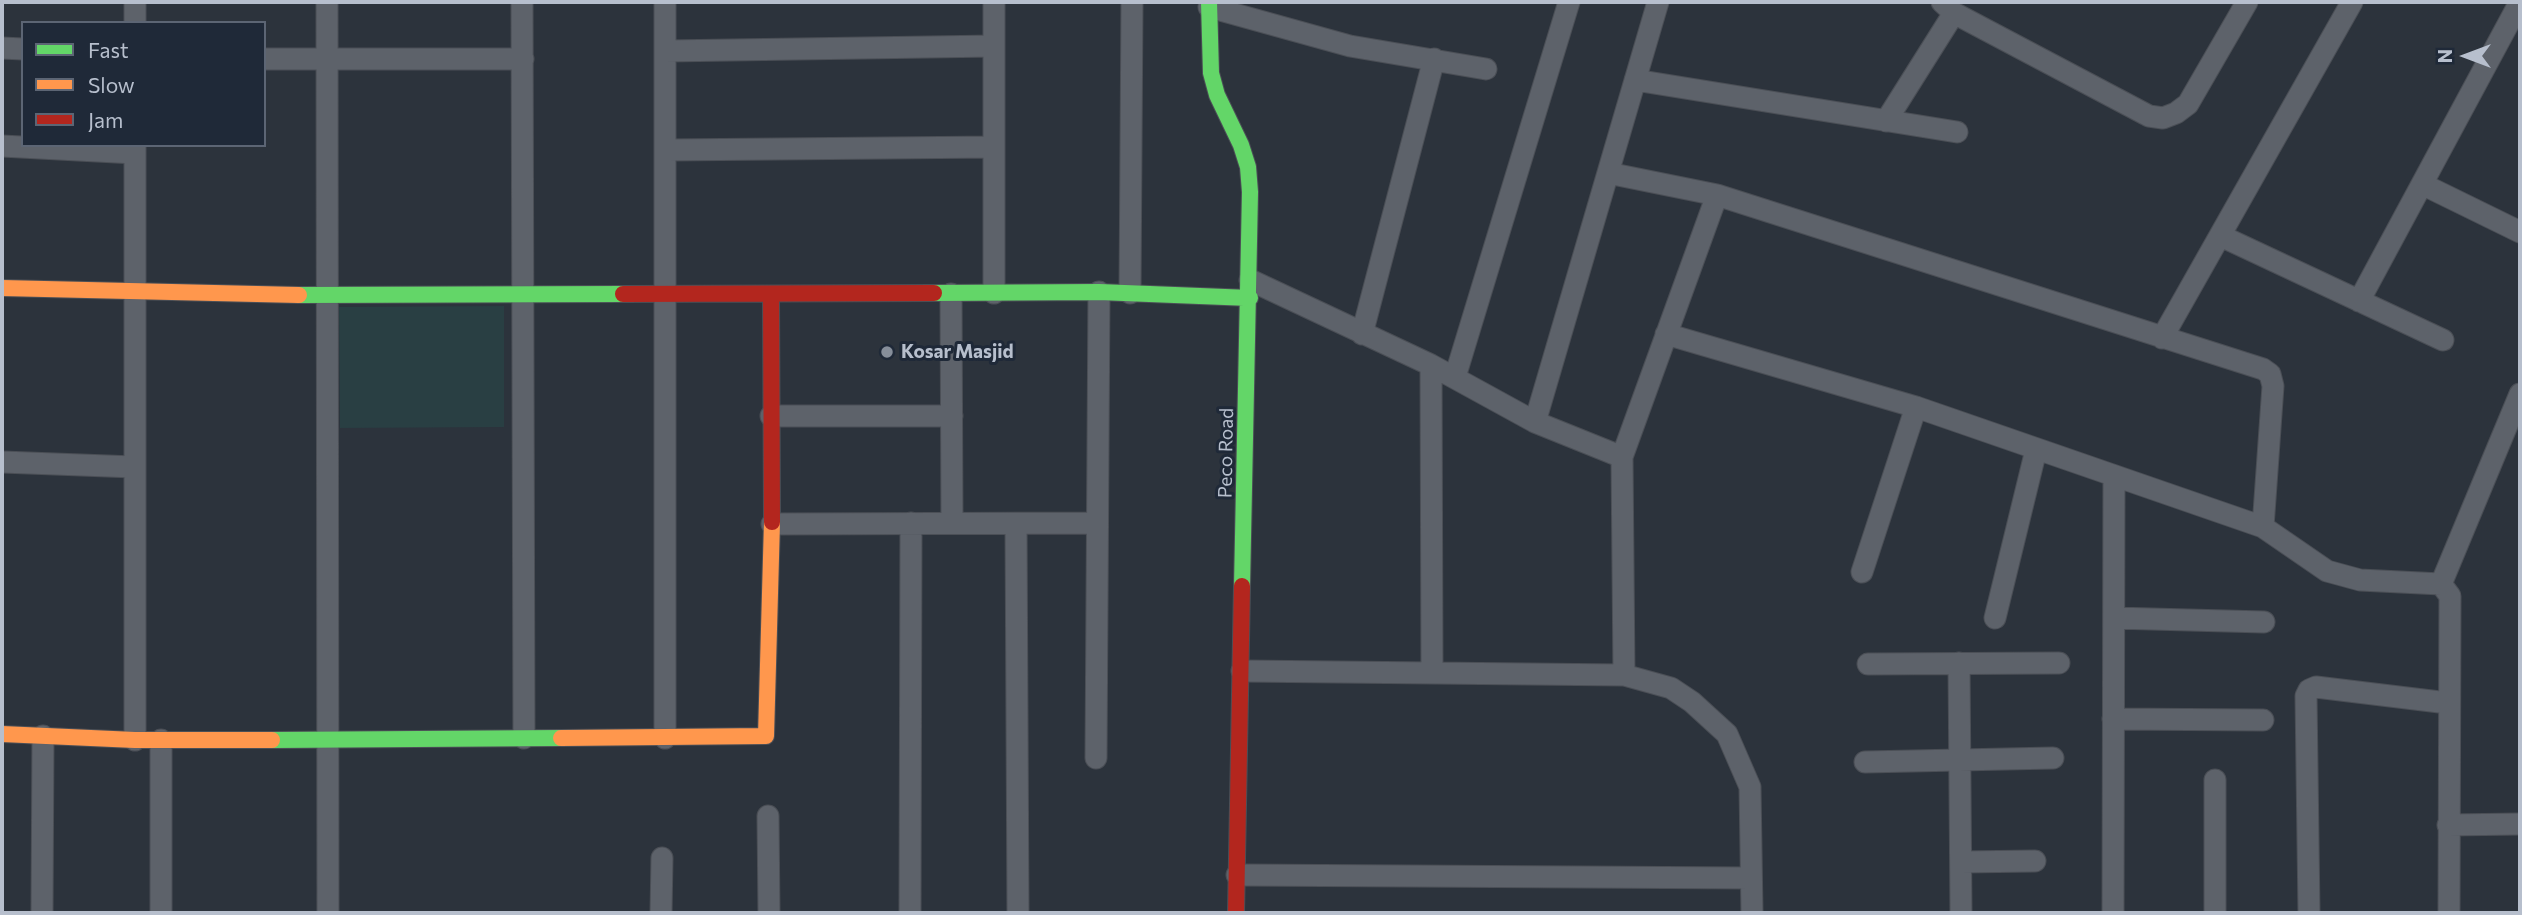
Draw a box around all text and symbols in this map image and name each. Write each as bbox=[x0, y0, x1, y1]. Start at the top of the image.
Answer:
legend bbox=[21, 21, 266, 147]
north arrow bbox=[2431, 21, 2501, 91]
text: Fast bbox=[88, 37, 129, 62]
text: N bbox=[2433, 49, 2456, 63]
text: Slow bbox=[88, 72, 135, 97]
text: Jam bbox=[88, 107, 123, 132]
place label: Kosar Masjid bbox=[901, 341, 1014, 363]
marker: Kosar Masjid bbox=[879, 344, 895, 360]
street label: Peco Road bbox=[1214, 408, 1238, 498]

